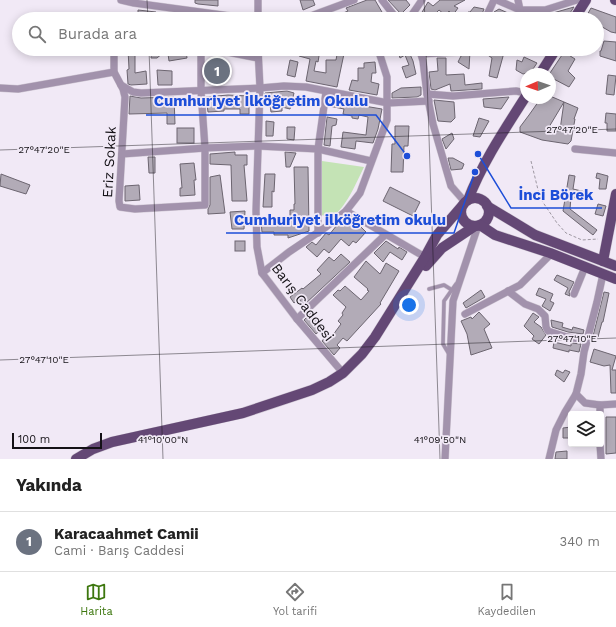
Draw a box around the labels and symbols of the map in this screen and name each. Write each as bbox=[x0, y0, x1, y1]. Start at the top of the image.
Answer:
pin: 1 bbox=[204, 56, 230, 86]
north arrow bbox=[520, 68, 556, 104]
callout: Cumhuriyet İlköğretim Okulu bbox=[146, 88, 376, 115]
text: Cumhuriyet İlköğretim Okulu bbox=[154, 92, 368, 110]
text: 27°47'20"E bbox=[546, 124, 598, 135]
street label: Eriz Sokak bbox=[99, 126, 119, 198]
text: 27°47'20"E bbox=[18, 144, 70, 155]
callout: İnci Börek bbox=[511, 181, 602, 208]
text: İnci Börek bbox=[519, 186, 594, 204]
callout: Cumhuriyet ilköğretim okulu bbox=[226, 206, 454, 233]
text: Cumhuriyet ilköğretim okulu bbox=[234, 211, 446, 229]
street label: Barış Caddesi bbox=[269, 260, 337, 344]
your location bbox=[399, 295, 419, 315]
text: 27°47'10"E bbox=[547, 333, 597, 344]
text: 27°47'10"E bbox=[19, 354, 69, 365]
scale bar bbox=[12, 431, 102, 450]
text: 41°10'00"N bbox=[138, 434, 188, 445]
text: 41°09'50"N bbox=[414, 434, 466, 445]

